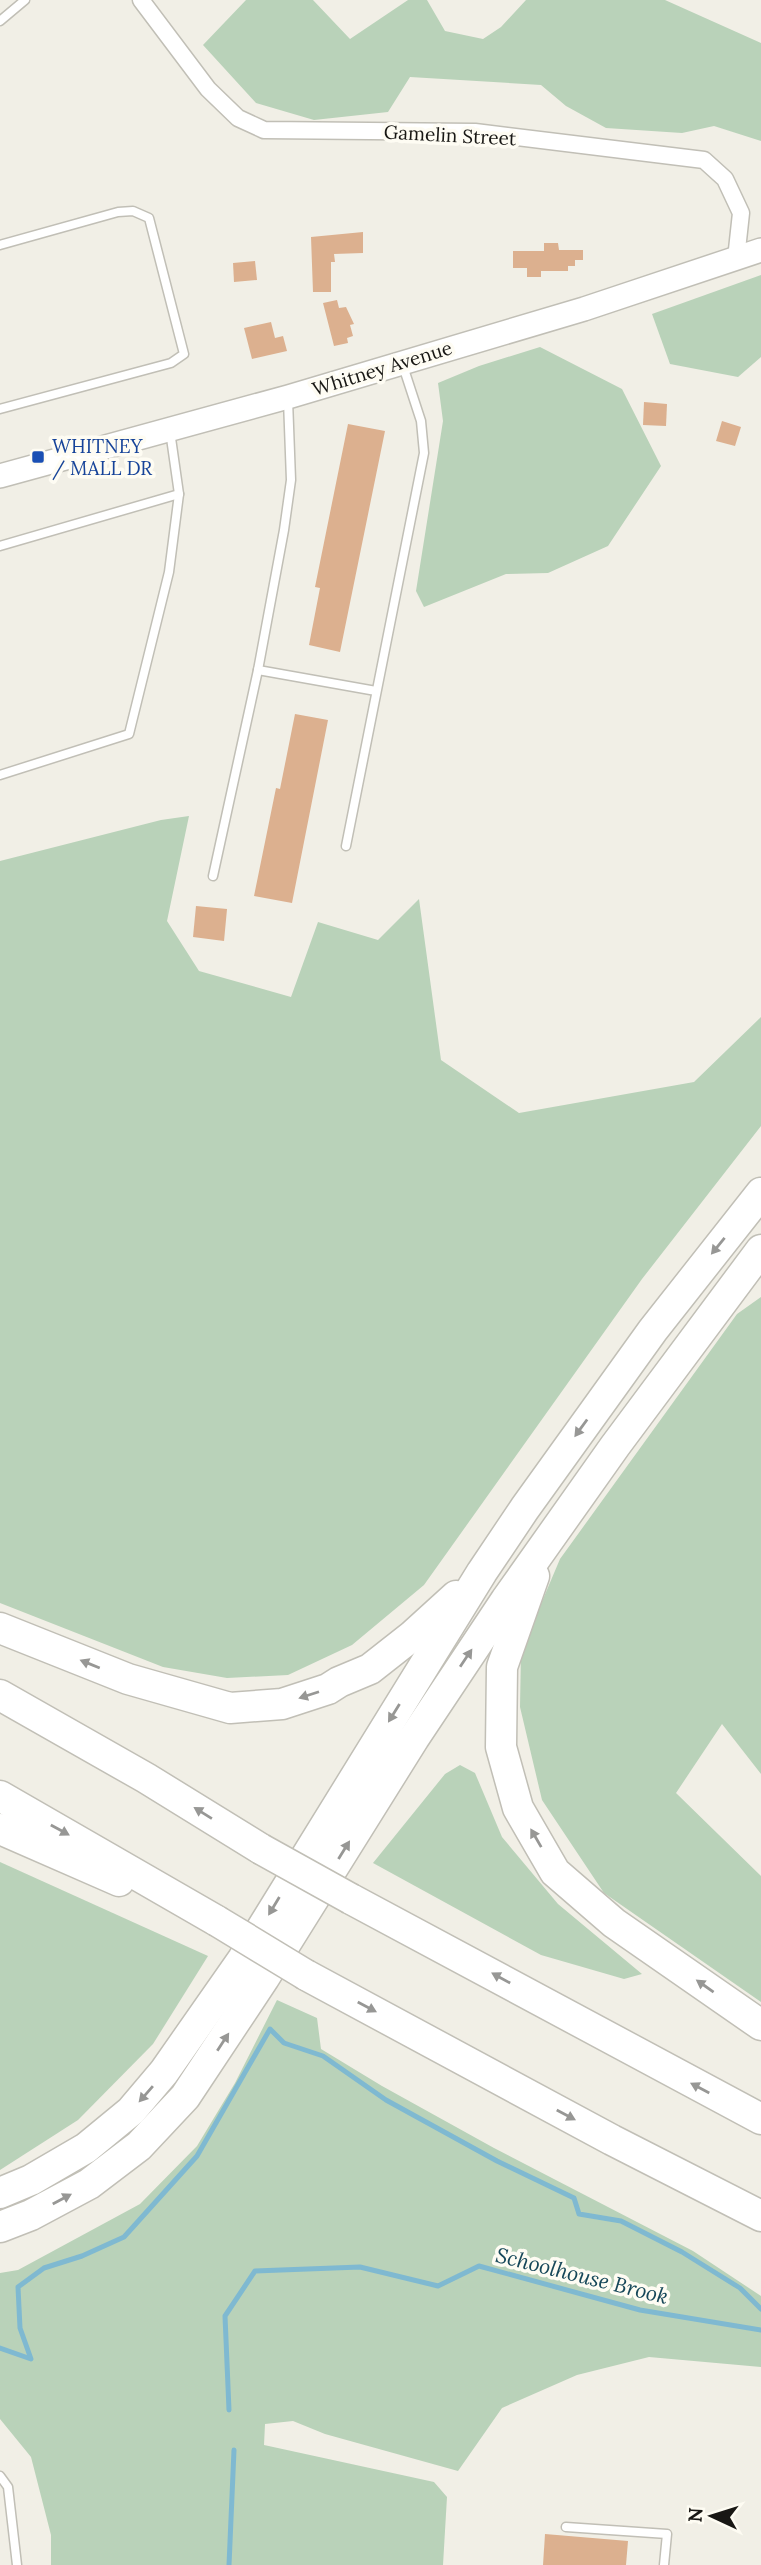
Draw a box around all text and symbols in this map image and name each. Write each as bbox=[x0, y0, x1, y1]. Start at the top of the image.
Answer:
street label: Gamelin Street bbox=[383, 120, 517, 150]
street label: Whitney Avenue bbox=[309, 335, 455, 401]
place label: WHITNEY / MALL DR bbox=[52, 434, 152, 481]
marker: WHITNEY / MALL DR bbox=[30, 449, 46, 465]
one-way arrow bbox=[711, 1238, 726, 1255]
one-way arrow bbox=[574, 1419, 588, 1437]
one-way arrow bbox=[460, 1648, 473, 1668]
one-way arrow bbox=[79, 1658, 100, 1669]
one-way arrow bbox=[298, 1691, 319, 1701]
one-way arrow bbox=[388, 1703, 401, 1723]
one-way arrow bbox=[194, 1807, 213, 1820]
one-way arrow bbox=[50, 1824, 69, 1836]
one-way arrow bbox=[530, 1829, 542, 1848]
one-way arrow bbox=[338, 1840, 351, 1859]
one-way arrow bbox=[268, 1897, 281, 1916]
one-way arrow bbox=[491, 1972, 511, 1984]
one-way arrow bbox=[696, 1979, 714, 1993]
one-way arrow bbox=[357, 2000, 377, 2012]
one-way arrow bbox=[216, 2033, 229, 2052]
one-way arrow bbox=[691, 2082, 710, 2094]
one-way arrow bbox=[138, 2085, 154, 2103]
one-way arrow bbox=[557, 2109, 577, 2121]
one-way arrow bbox=[53, 2193, 72, 2205]
water label: Schoolhouse Brook bbox=[493, 2241, 671, 2310]
north arrow bbox=[677, 2481, 747, 2551]
text: N bbox=[683, 2506, 708, 2523]

